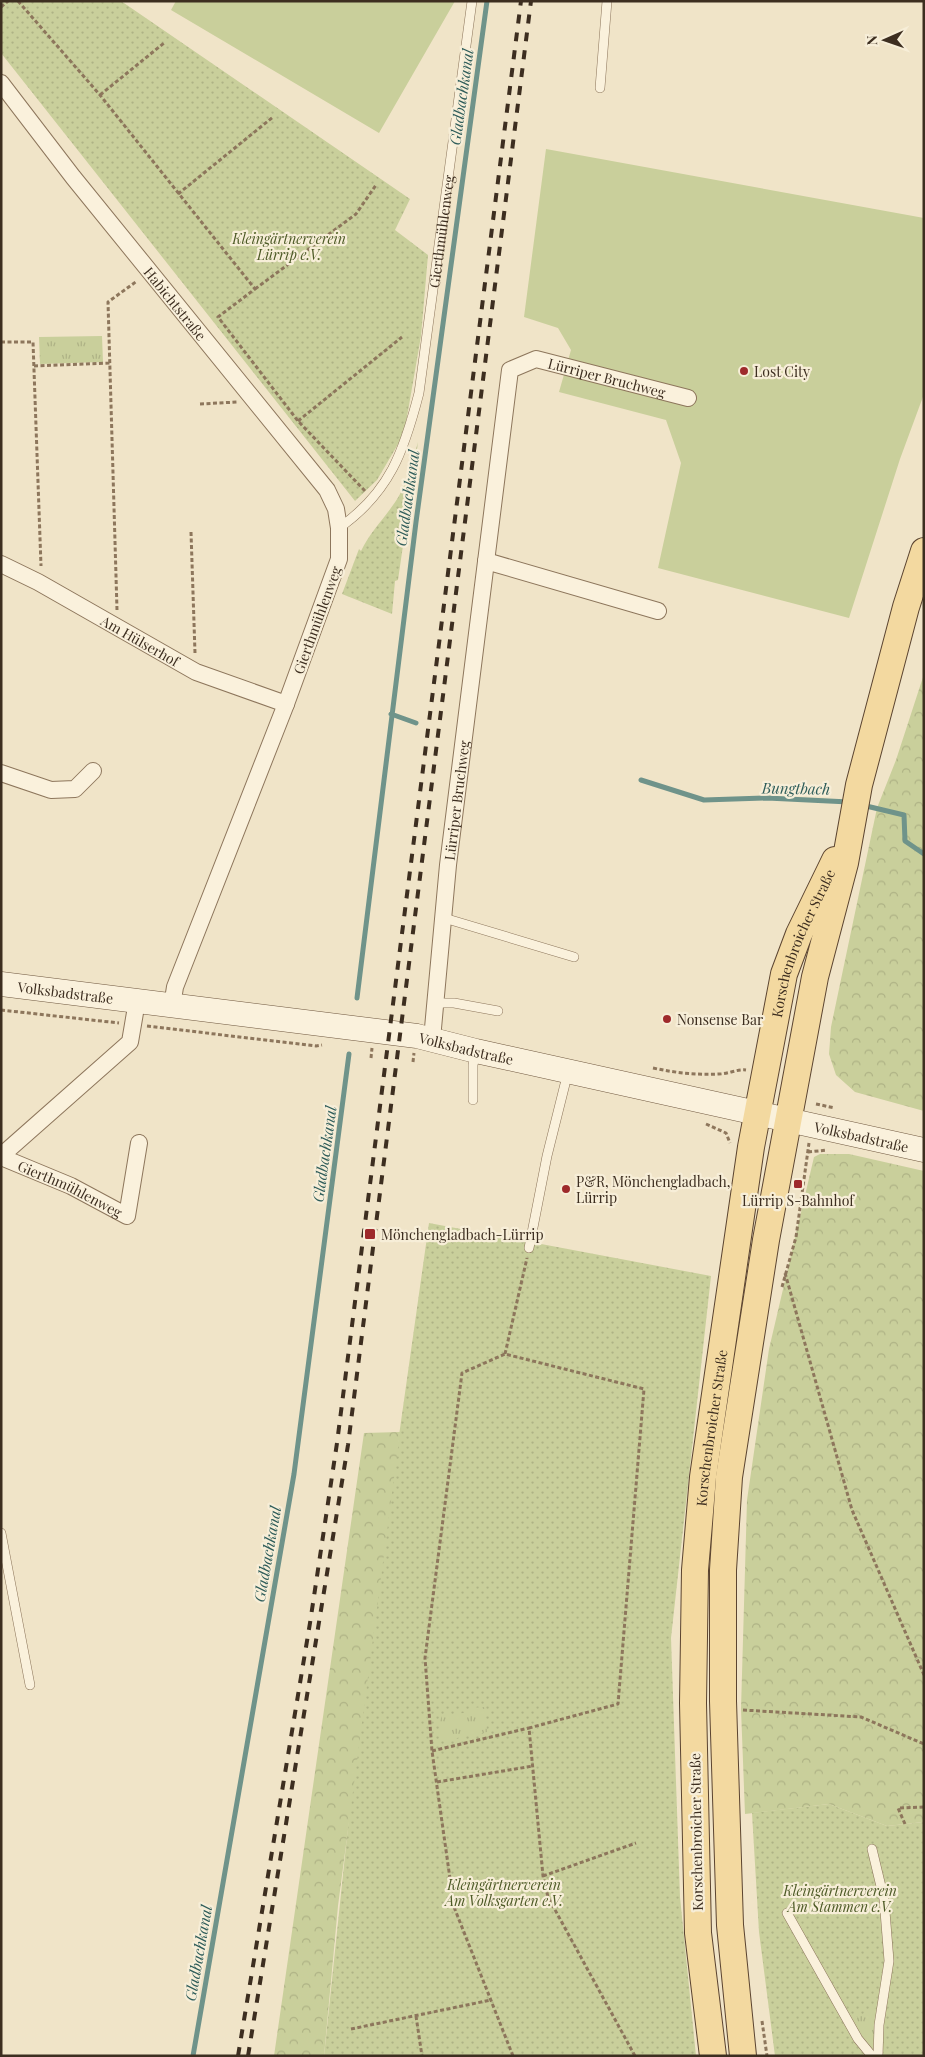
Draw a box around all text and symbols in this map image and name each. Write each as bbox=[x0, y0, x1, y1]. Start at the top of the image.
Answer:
north arrow bbox=[860, 15, 910, 65]
text: N bbox=[862, 35, 881, 46]
water label: Gladbachkanal bbox=[444, 47, 478, 146]
street label: Gierthmühlenweg bbox=[424, 173, 458, 289]
park label: Kleingärtnerverein Lürrip e.V. bbox=[231, 229, 346, 264]
street label: Habichtstraße bbox=[140, 263, 211, 344]
street label: Lürriper Bruchweg bbox=[546, 353, 668, 402]
place label: Lost City bbox=[754, 362, 810, 381]
marker: Lost City bbox=[738, 365, 750, 377]
water label: Gladbachkanal bbox=[390, 448, 424, 547]
street label: Gierthmühlenweg bbox=[289, 563, 346, 677]
street label: Am Hülserhof bbox=[97, 610, 184, 671]
street label: Lürriper Bruchweg bbox=[439, 739, 473, 861]
water label: Bungtbach bbox=[761, 777, 830, 799]
street label: Korschenbroicher Straße bbox=[766, 866, 839, 1019]
street label: Volksbadstraße bbox=[16, 977, 114, 1007]
place label: Nonsense Bar bbox=[677, 1010, 764, 1029]
marker: Nonsense Bar bbox=[661, 1013, 673, 1025]
street label: Volksbadstraße bbox=[416, 1027, 515, 1068]
water label: Gladbachkanal bbox=[307, 1104, 341, 1203]
street label: Volksbadstraße bbox=[812, 1116, 911, 1156]
street label: Gierthmühlenweg bbox=[15, 1156, 126, 1222]
place label: P&R, Mönchengladbach, Lürrip bbox=[576, 1172, 730, 1207]
marker: Lürrip S-Bahnhof bbox=[792, 1178, 804, 1190]
marker: P&R, Mönchengladbach, Lürrip bbox=[560, 1183, 572, 1195]
place label: Lürrip S-Bahnhof bbox=[742, 1191, 855, 1210]
place label: Mönchengladbach-Lürrip bbox=[381, 1225, 544, 1244]
marker: Mönchengladbach-Lürrip bbox=[363, 1227, 377, 1241]
street label: Korschenbroicher Straße bbox=[691, 1348, 731, 1507]
water label: Gladbachkanal bbox=[249, 1504, 285, 1603]
street label: Korschenbroicher Straße bbox=[685, 1753, 707, 1911]
park label: Kleingärtnerverein Am Volksgarten e.V. bbox=[443, 1875, 563, 1910]
park label: Kleingärtnerverein Am Stammen e.V. bbox=[782, 1881, 897, 1916]
water label: Gladbachkanal bbox=[180, 1903, 216, 2002]

